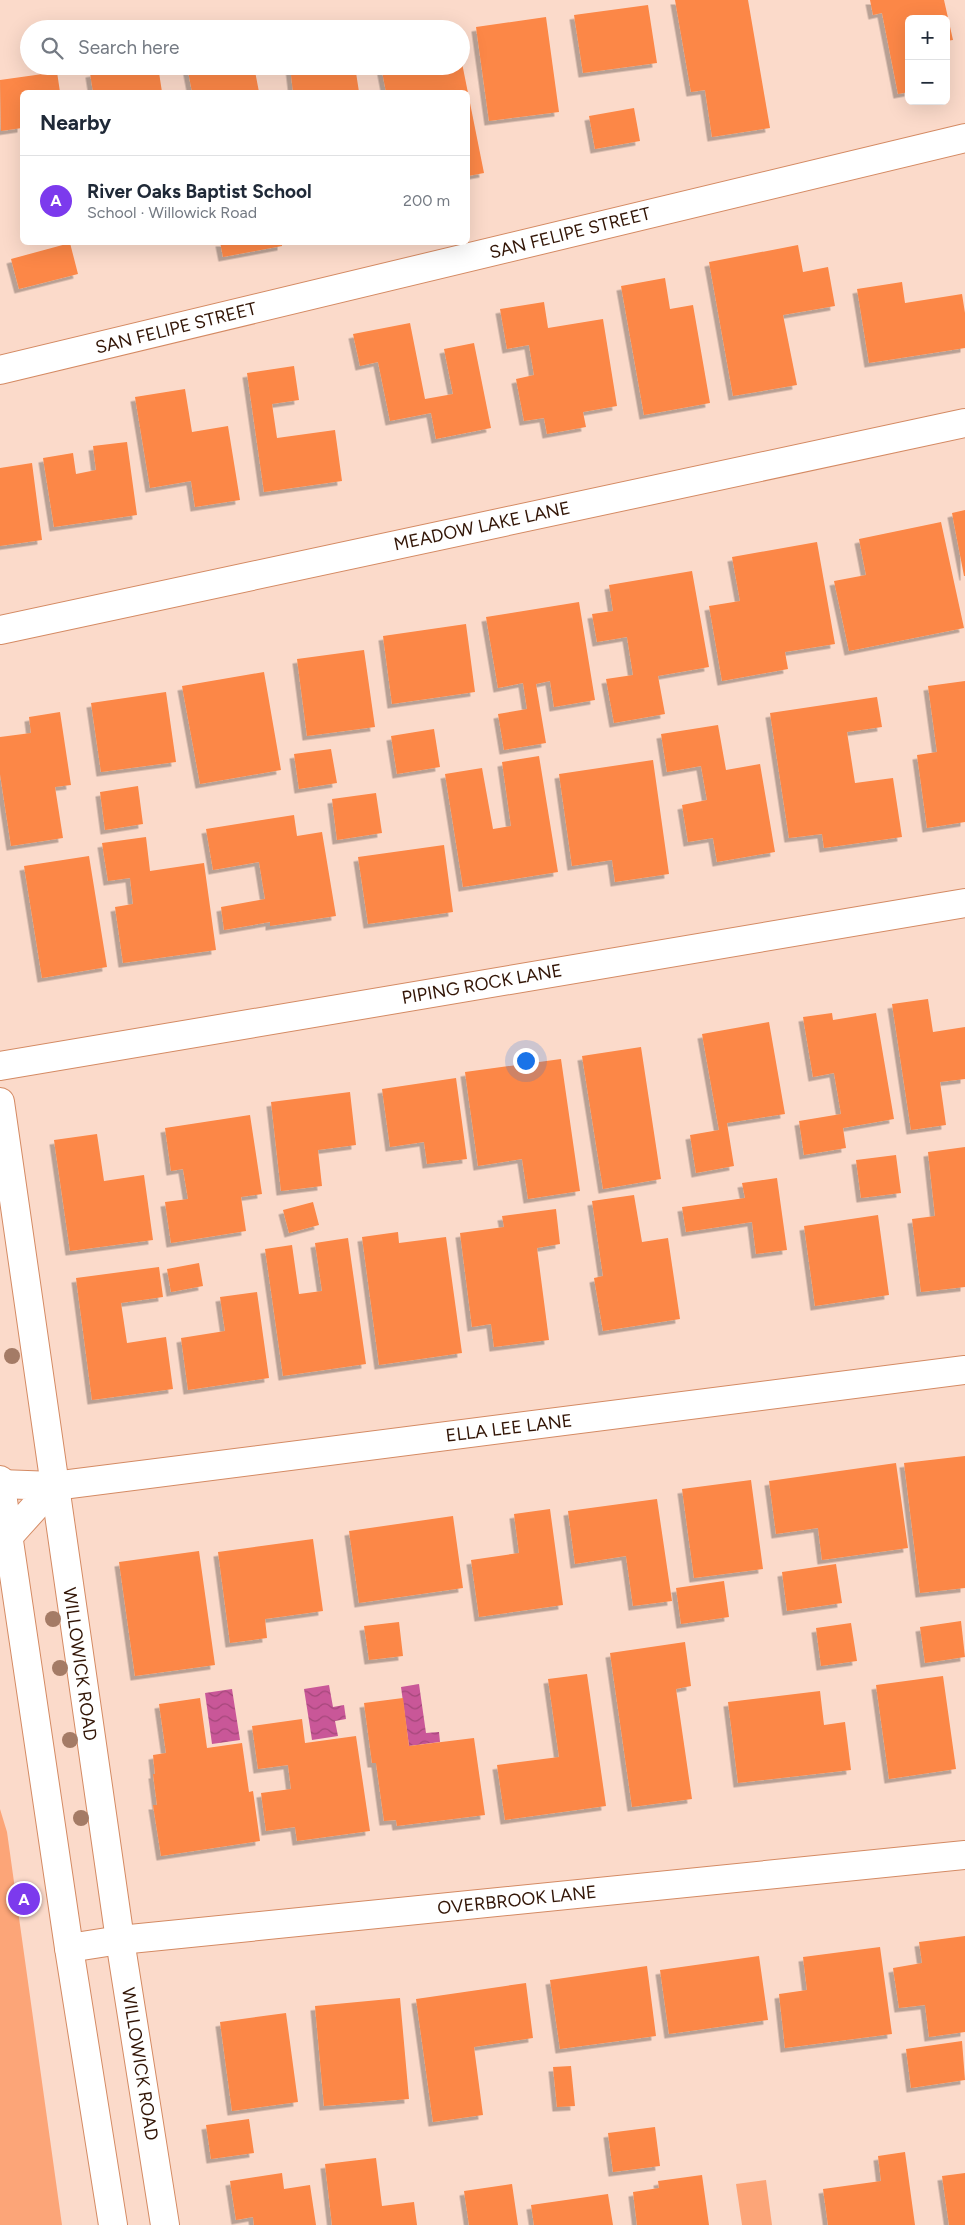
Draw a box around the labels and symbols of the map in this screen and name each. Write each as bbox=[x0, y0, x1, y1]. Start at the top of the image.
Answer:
street label: SAN FELIPE STREET bbox=[487, 202, 653, 264]
street label: SAN FELIPE STREET bbox=[93, 297, 259, 359]
street label: MEADOW LAKE LANE bbox=[392, 497, 572, 555]
street label: PIPING ROCK LANE bbox=[400, 959, 564, 1009]
your location bbox=[513, 1048, 539, 1074]
street label: ELLA LEE LANE bbox=[445, 1409, 573, 1447]
street label: WILLOWICK ROAD bbox=[58, 1586, 102, 1742]
pin: A bbox=[8, 1880, 40, 1918]
street label: OVERBROOK LANE bbox=[436, 1881, 598, 1919]
street label: WILLOWICK ROAD bbox=[117, 1986, 163, 2142]

